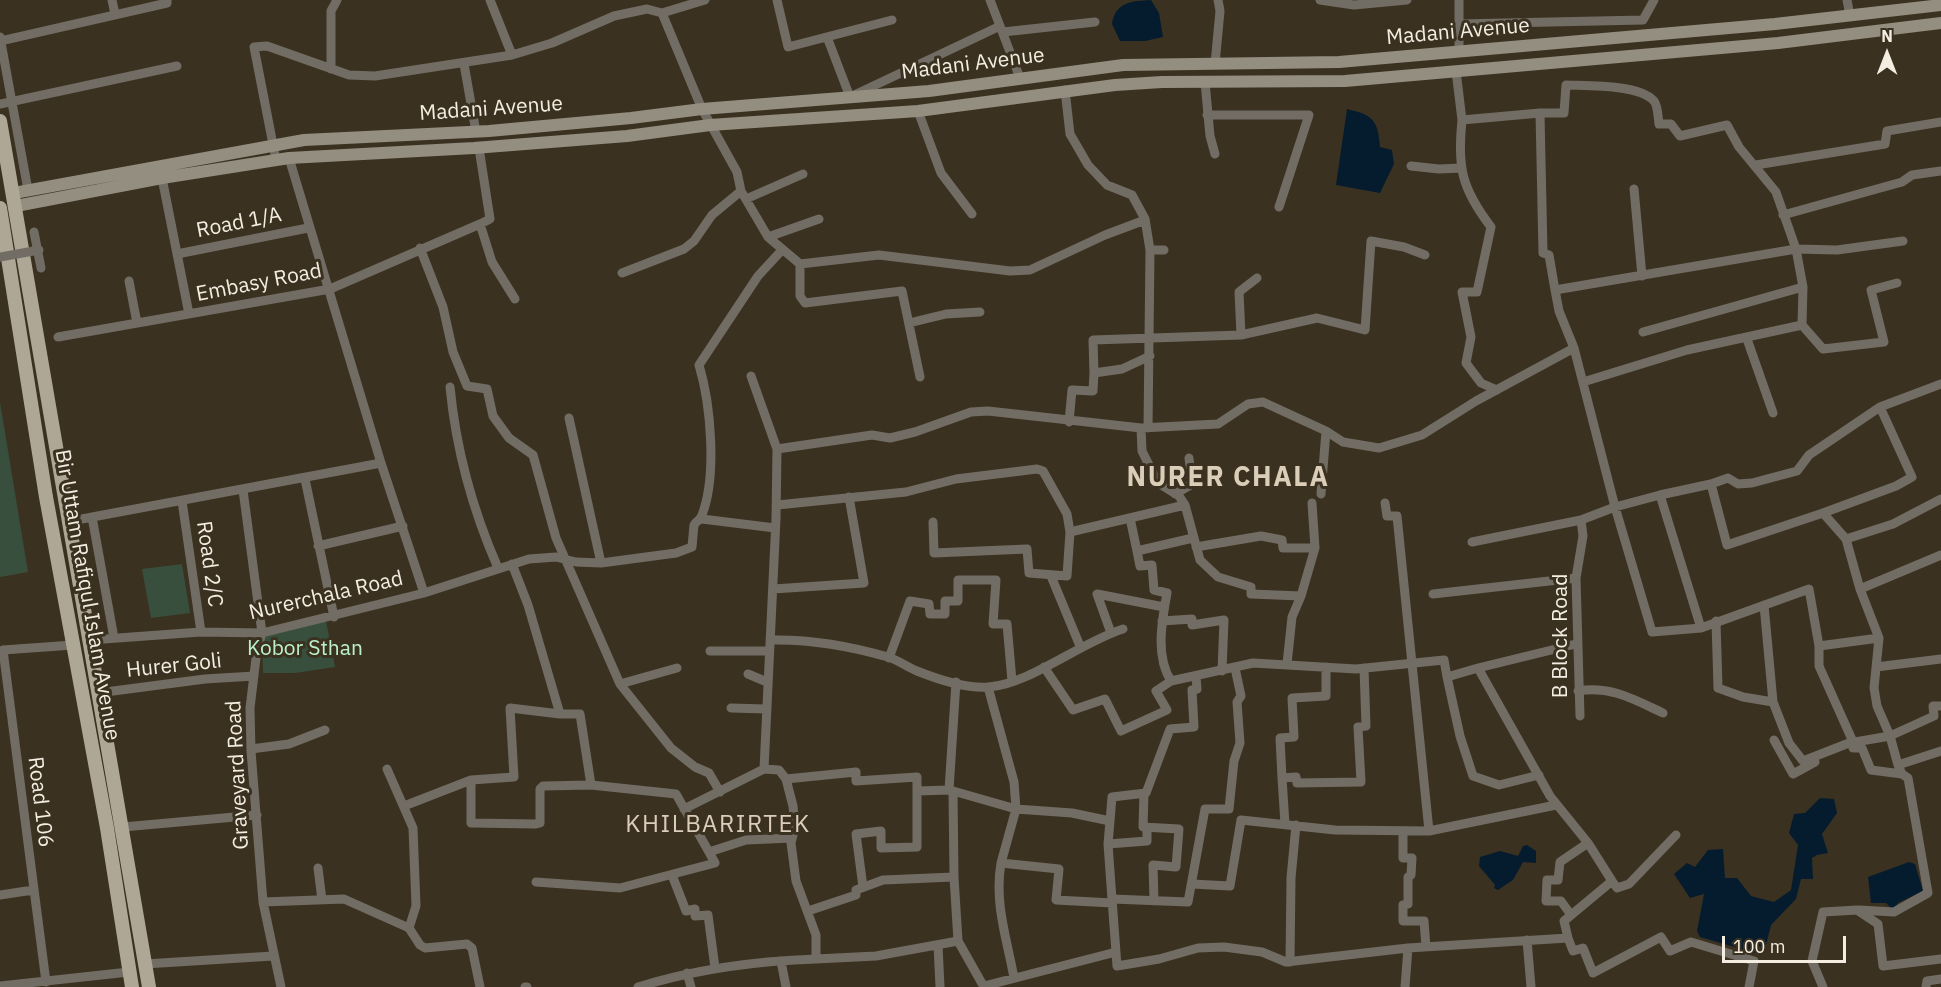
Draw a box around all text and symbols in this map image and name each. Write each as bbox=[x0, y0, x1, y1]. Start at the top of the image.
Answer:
street label: Madani Avenue bbox=[1385, 13, 1531, 51]
north arrow bbox=[1857, 24, 1917, 84]
text: N bbox=[1881, 26, 1893, 46]
street label: Madani Avenue bbox=[900, 43, 1046, 85]
street label: Madani Avenue bbox=[418, 91, 564, 127]
street label: Road 1/A bbox=[194, 202, 284, 244]
street label: Embasy Road bbox=[194, 258, 324, 308]
street label: Bir Uttam Rafiqul Islam Avenue bbox=[49, 448, 125, 742]
district label: NURER CHALA bbox=[1127, 462, 1329, 494]
street label: Road 2/C bbox=[190, 519, 228, 609]
street label: Nurerchala Road bbox=[246, 566, 406, 626]
street label: B Block Road bbox=[1548, 574, 1574, 698]
park label: Kobor Sthan bbox=[247, 636, 363, 662]
street label: Hurer Goli bbox=[125, 648, 223, 684]
street label: Graveyard Road bbox=[222, 700, 254, 850]
street label: Road 106 bbox=[22, 755, 58, 849]
district label: KHILBARIRTEK bbox=[625, 811, 811, 839]
scale bar bbox=[1725, 924, 1850, 962]
text: 100 m bbox=[1733, 935, 1785, 958]

